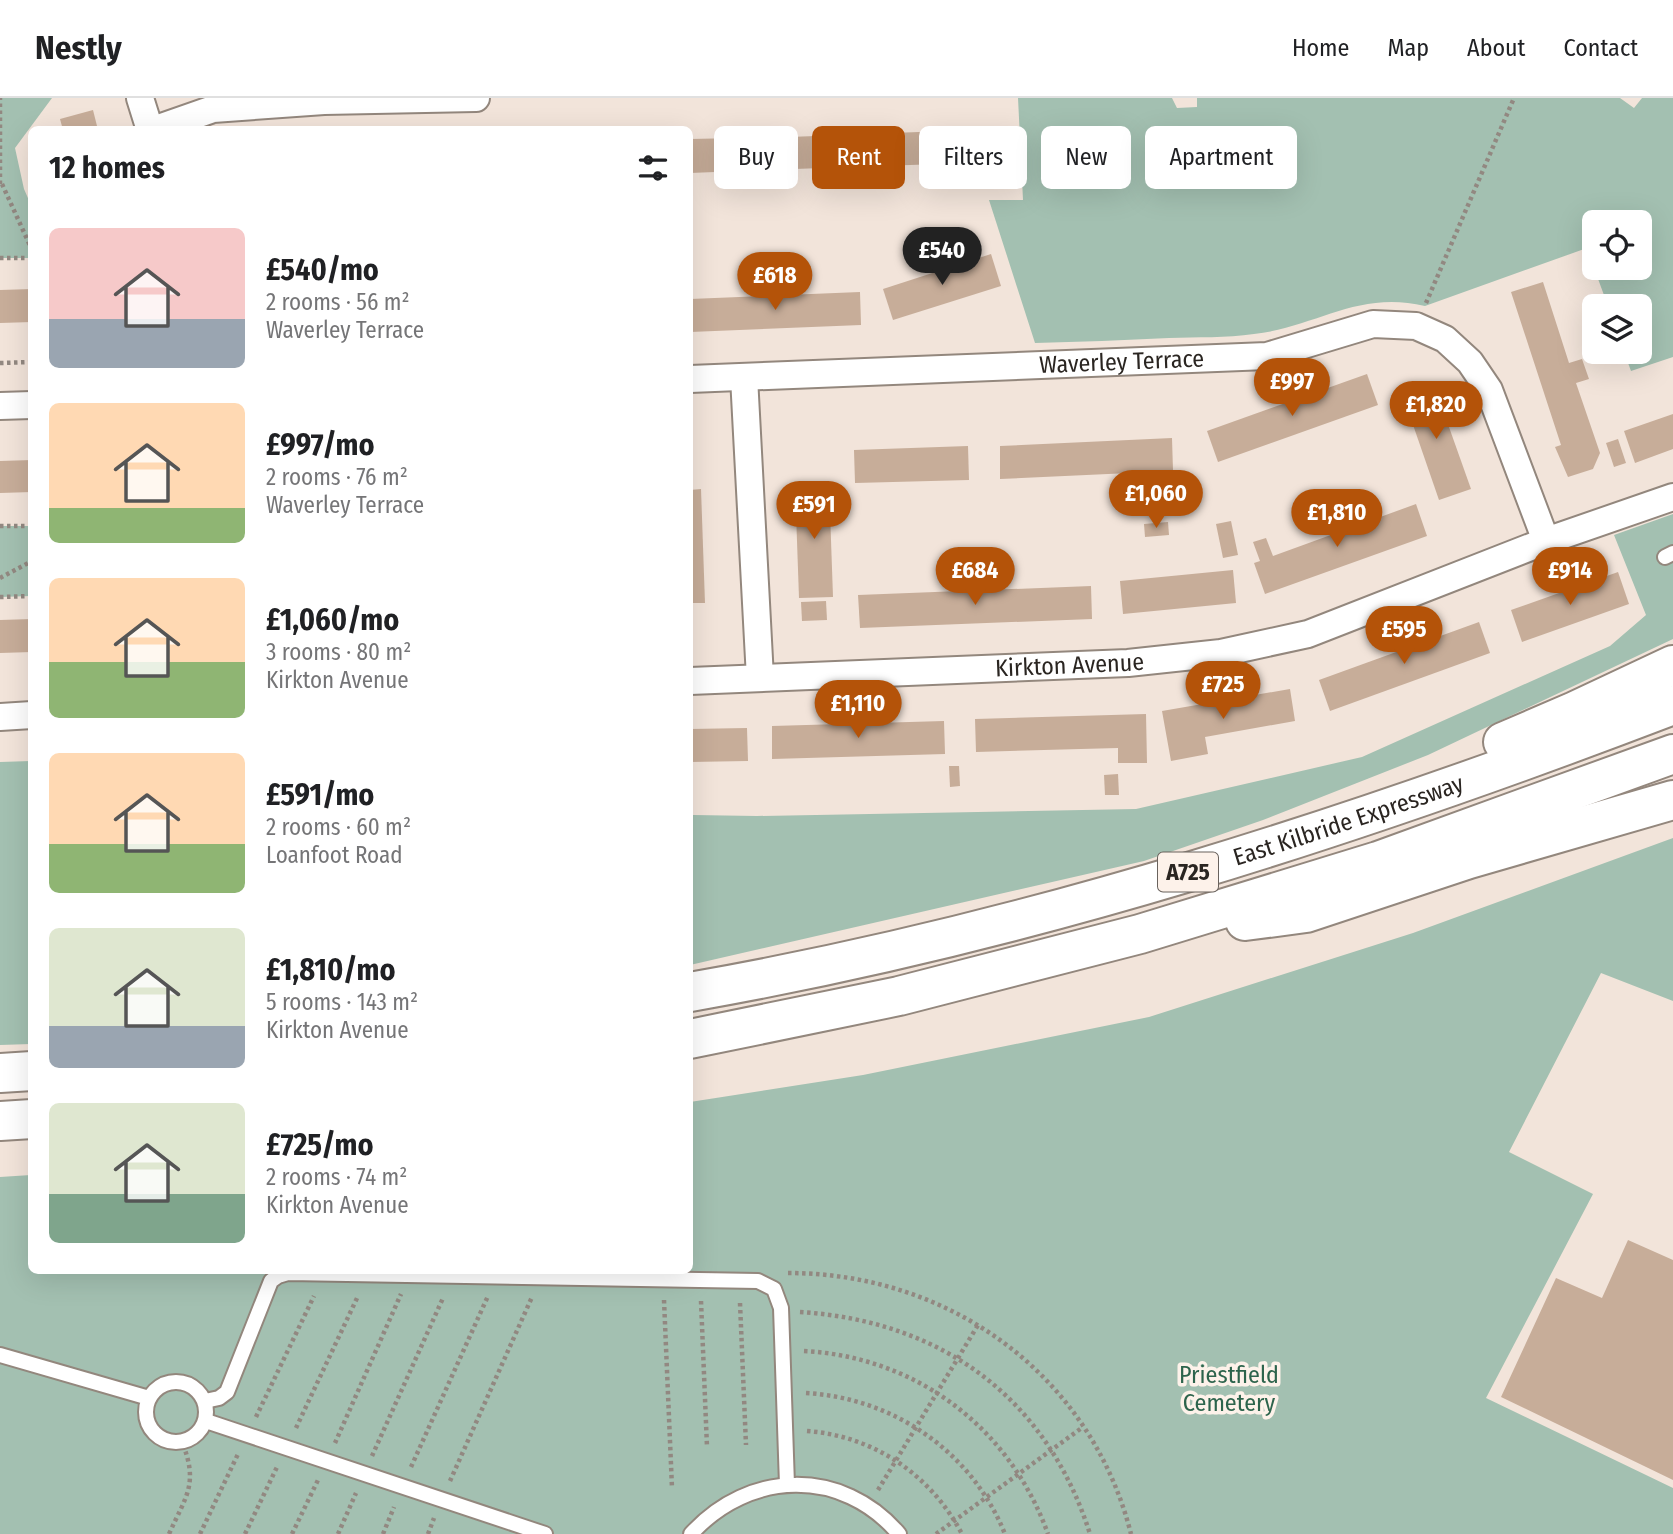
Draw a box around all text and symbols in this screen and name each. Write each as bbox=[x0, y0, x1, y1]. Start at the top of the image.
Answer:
text: Nestly bbox=[35, 28, 122, 68]
text: Home bbox=[1292, 34, 1349, 62]
text: Map bbox=[1387, 34, 1429, 62]
text: About bbox=[1467, 34, 1525, 62]
text: Contact bbox=[1563, 34, 1638, 62]
chip: Buy bbox=[714, 126, 798, 189]
chip: Rent bbox=[812, 126, 905, 189]
chip: Filters bbox=[919, 126, 1027, 189]
chip: New bbox=[1041, 126, 1131, 189]
chip: Apartment bbox=[1145, 126, 1297, 189]
icon: filters bbox=[634, 149, 672, 187]
text: 12 homes bbox=[49, 150, 165, 186]
map controls bbox=[1582, 210, 1652, 364]
button: locate bbox=[1582, 210, 1652, 280]
pin: £540 bbox=[901, 228, 983, 287]
text: £540 bbox=[919, 236, 965, 264]
text: £540/mo bbox=[266, 252, 379, 288]
pin: £618 bbox=[734, 252, 816, 312]
icon: home bbox=[105, 256, 189, 340]
text: £618 bbox=[753, 261, 797, 289]
text: 2 rooms · 56 m² bbox=[266, 288, 410, 316]
button: layers bbox=[1582, 294, 1652, 364]
text: Waverley Terrace bbox=[266, 316, 424, 344]
street label: Waverley Terrace bbox=[1039, 345, 1205, 379]
pin: £997 bbox=[1251, 358, 1333, 418]
text: £997 bbox=[1270, 367, 1314, 395]
pin: £1,820 bbox=[1379, 382, 1493, 441]
text: £1,820 bbox=[1406, 390, 1466, 418]
text: £997/mo bbox=[266, 427, 374, 463]
icon: home bbox=[105, 431, 189, 515]
text: 2 rooms · 76 m² bbox=[266, 463, 408, 491]
pin: £1,060 bbox=[1099, 470, 1213, 530]
text: £1,060 bbox=[1125, 479, 1187, 507]
pin: £591 bbox=[773, 482, 855, 541]
text: £591 bbox=[792, 490, 836, 518]
pin: £1,810 bbox=[1280, 490, 1394, 549]
text: Waverley Terrace bbox=[266, 491, 424, 519]
text: £1,810 bbox=[1307, 498, 1367, 526]
pin: £684 bbox=[934, 547, 1016, 607]
pin: £914 bbox=[1529, 547, 1611, 607]
text: £684 bbox=[952, 556, 998, 584]
text: £914 bbox=[1548, 556, 1592, 584]
text: £1,060/mo bbox=[266, 602, 399, 638]
icon: home bbox=[105, 606, 189, 690]
pin: £595 bbox=[1363, 606, 1445, 666]
text: £595 bbox=[1381, 615, 1427, 643]
text: 3 rooms · 80 m² bbox=[266, 638, 411, 666]
street label: Kirkton Avenue bbox=[995, 647, 1145, 682]
pin: £725 bbox=[1182, 662, 1264, 721]
text: Kirkton Avenue bbox=[266, 666, 409, 694]
text: £725 bbox=[1202, 670, 1245, 698]
pin: £1,110 bbox=[801, 680, 915, 740]
text: £1,110 bbox=[831, 689, 885, 717]
street label: East Kilbride Expressway bbox=[1230, 769, 1467, 872]
text: £591/mo bbox=[266, 777, 374, 813]
icon: home bbox=[105, 781, 189, 865]
text: 2 rooms · 60 m² bbox=[266, 813, 411, 841]
text: Loanfoot Road bbox=[266, 841, 403, 869]
road number: A725 bbox=[1158, 852, 1218, 892]
text: £1,810/mo bbox=[266, 952, 395, 988]
icon: home bbox=[105, 956, 189, 1040]
text: 5 rooms · 143 m² bbox=[266, 988, 418, 1016]
text: Kirkton Avenue bbox=[266, 1016, 409, 1044]
text: £725/mo bbox=[266, 1127, 374, 1163]
icon: home bbox=[105, 1131, 189, 1215]
text: 2 rooms · 74 m² bbox=[266, 1163, 407, 1191]
text: Kirkton Avenue bbox=[266, 1191, 409, 1219]
park label: Priestfield Cemetery bbox=[1179, 1361, 1279, 1417]

